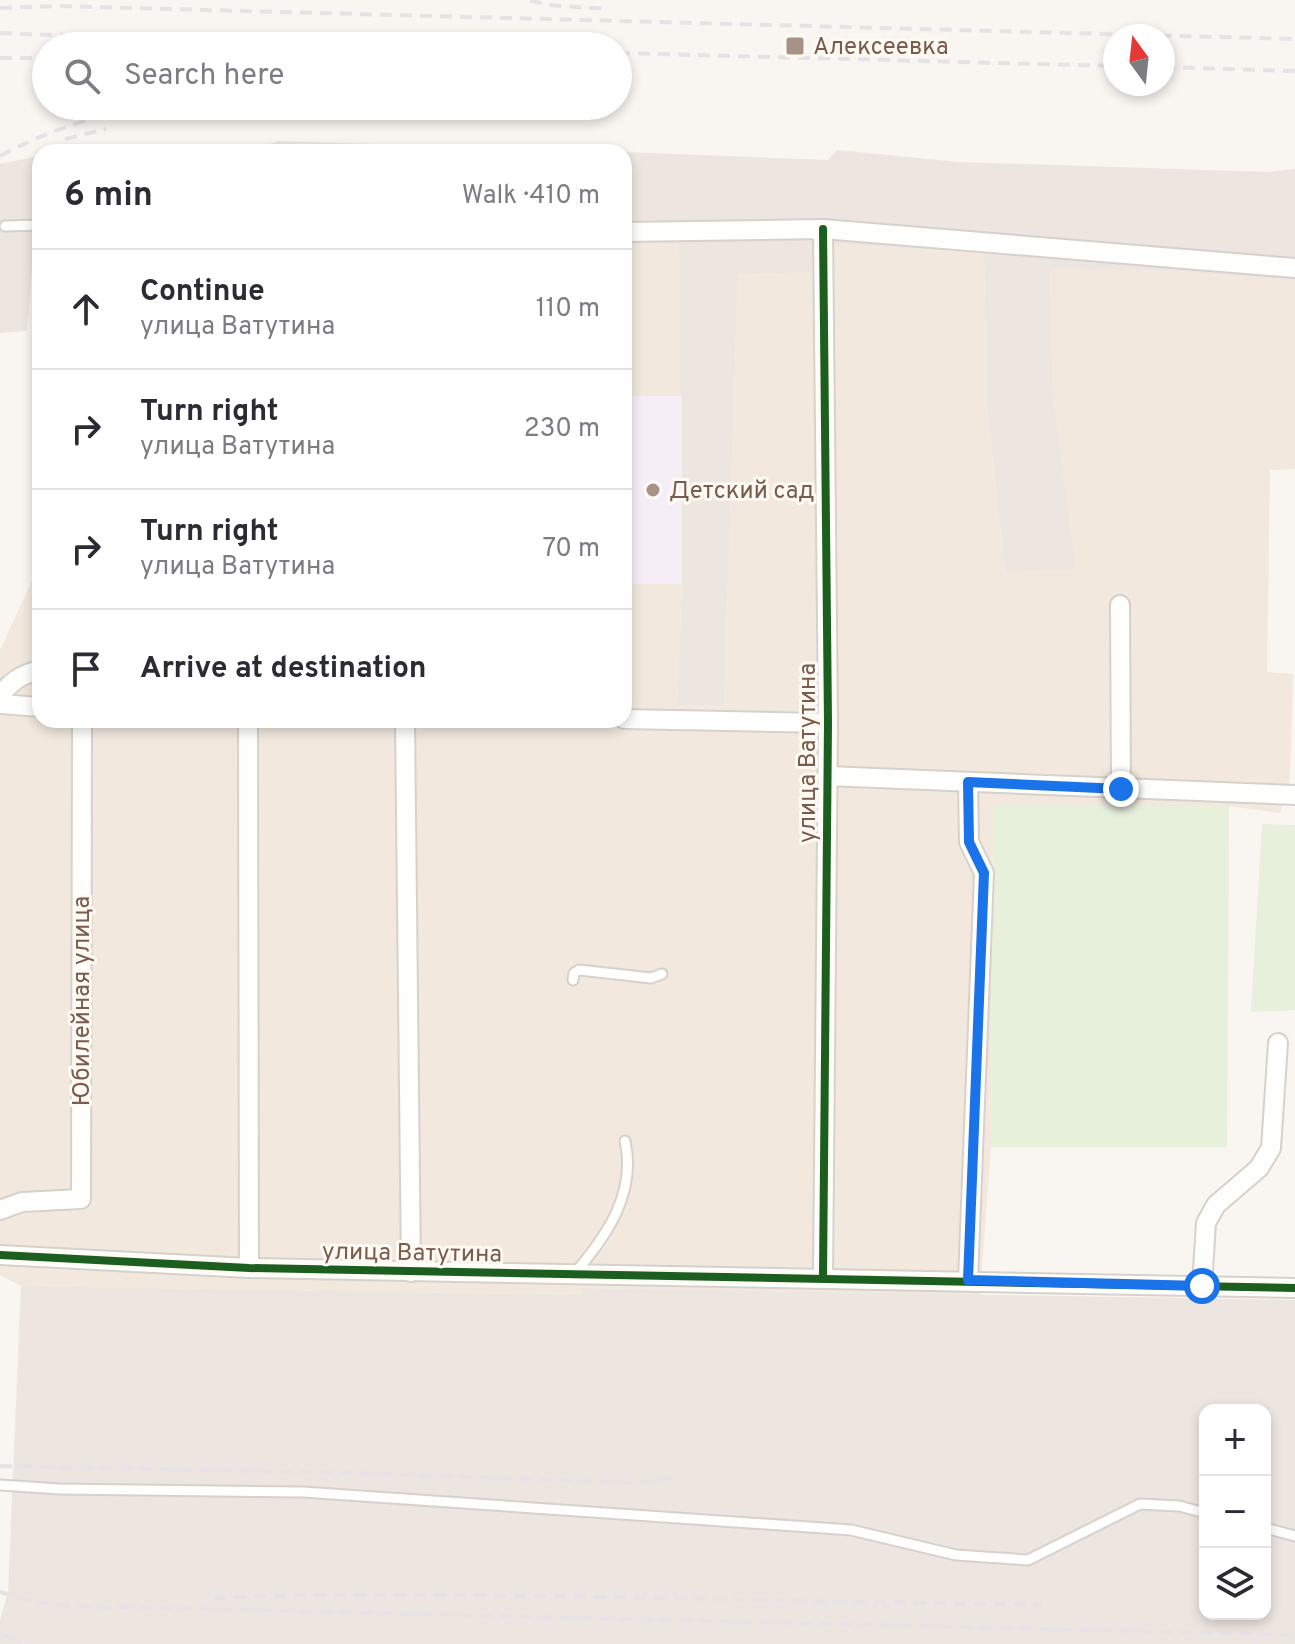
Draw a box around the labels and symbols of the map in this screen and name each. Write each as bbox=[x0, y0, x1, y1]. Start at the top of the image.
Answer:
north arrow bbox=[1103, 24, 1175, 96]
place label: Алексеевка bbox=[813, 33, 949, 63]
marker: Алексеевка bbox=[784, 35, 806, 57]
place label: Детский сад bbox=[669, 477, 814, 507]
marker: Детский сад bbox=[644, 481, 662, 499]
street label: улица Ватутина bbox=[794, 663, 824, 843]
route end bbox=[1103, 771, 1139, 807]
street label: Юбилейная улица bbox=[68, 896, 98, 1106]
street label: улица Ватутина bbox=[322, 1237, 502, 1271]
route start bbox=[1184, 1268, 1220, 1304]

